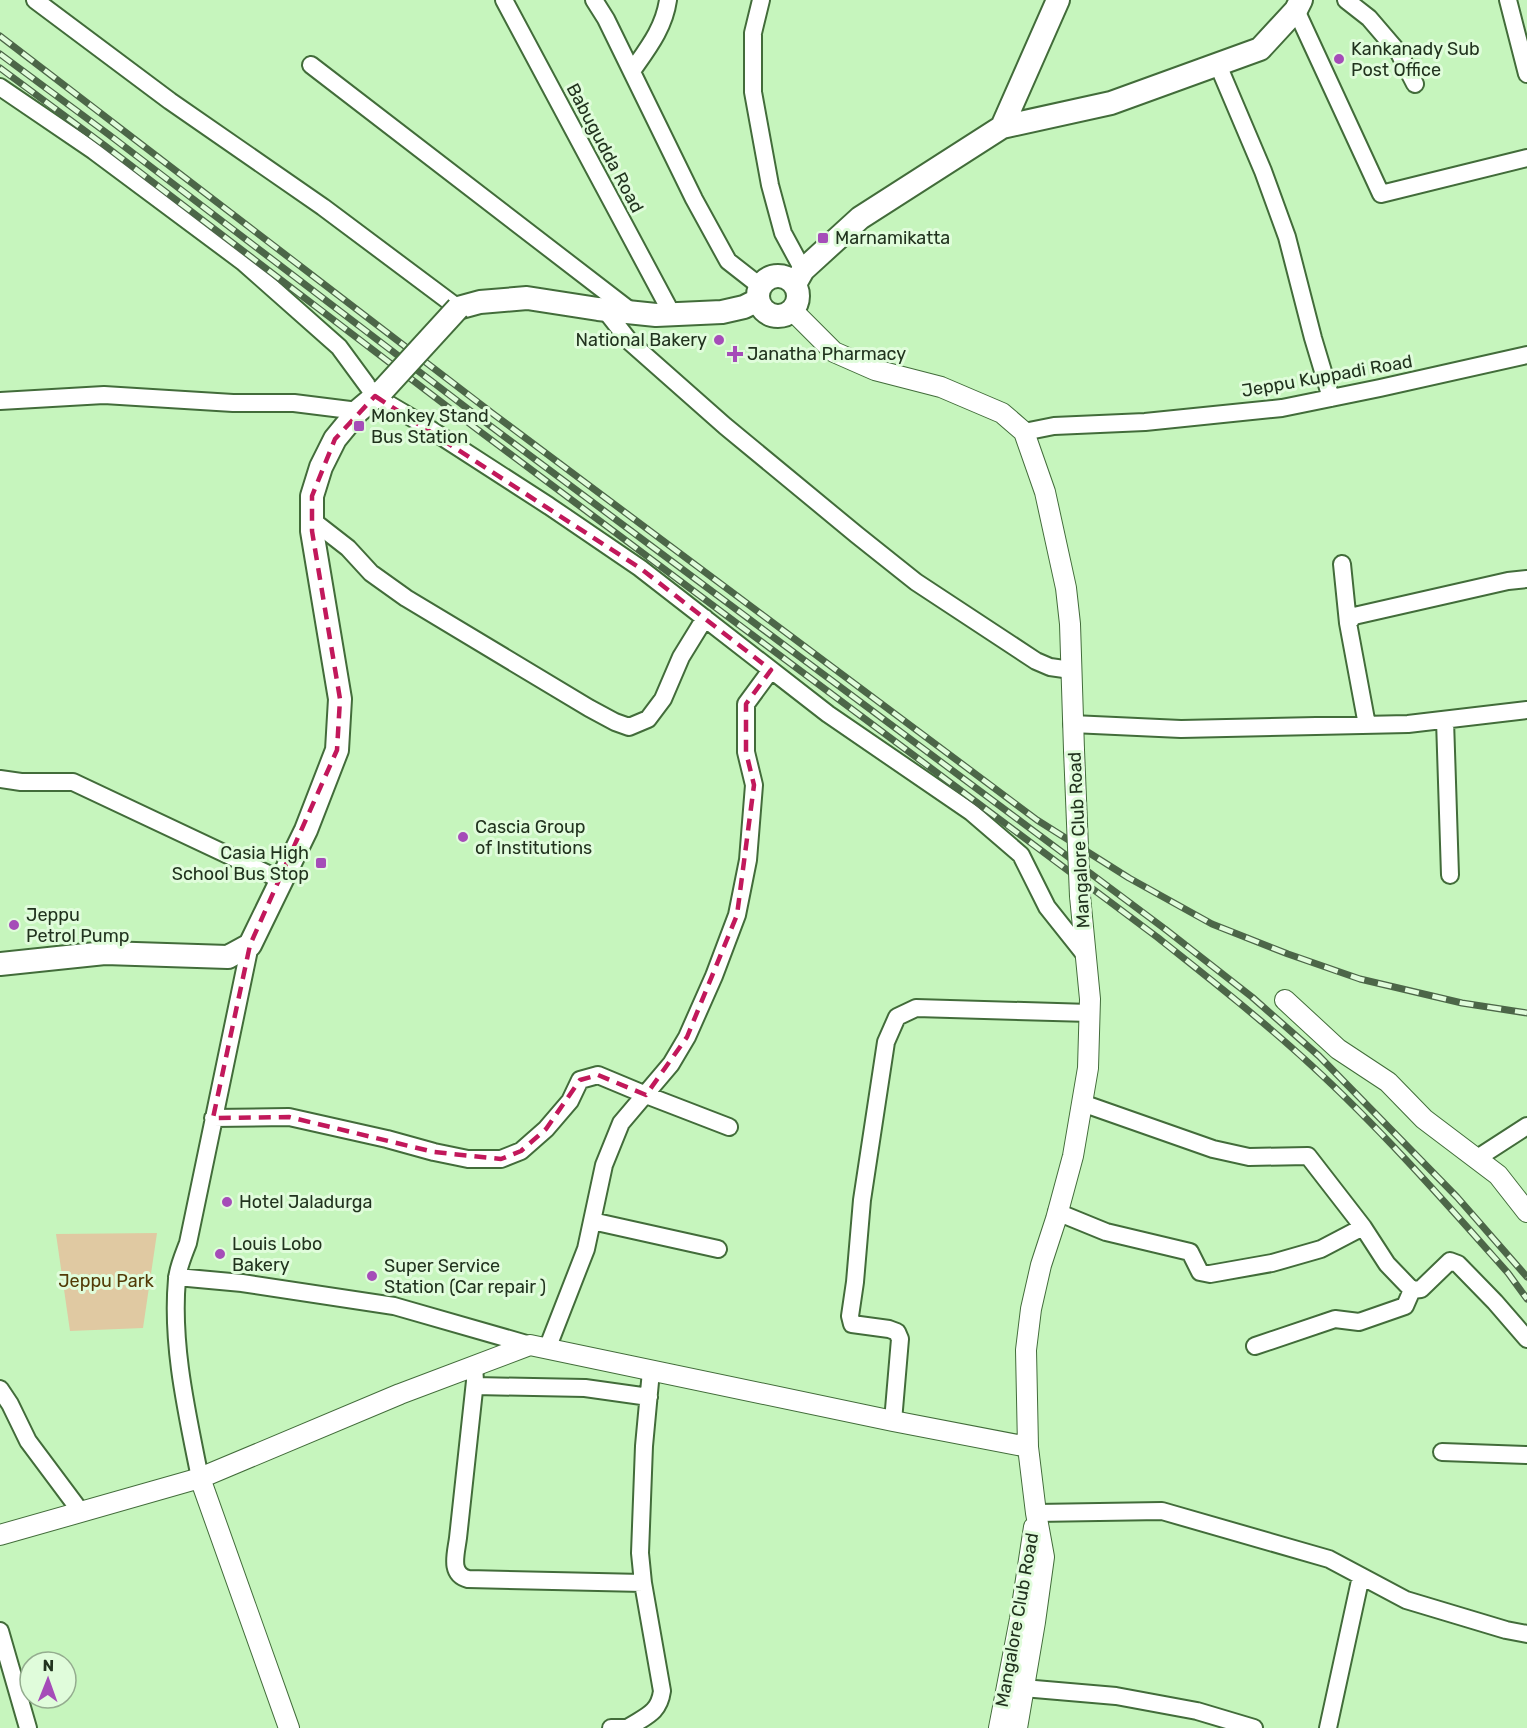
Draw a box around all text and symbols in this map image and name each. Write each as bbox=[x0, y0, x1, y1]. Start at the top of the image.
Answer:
place label: Kankanady Sub Post Office bbox=[1351, 38, 1480, 81]
marker: Kankanady Sub Post Office bbox=[1332, 52, 1346, 66]
street label: Babugudda Road bbox=[562, 79, 648, 217]
place label: Marnamikatta bbox=[835, 227, 950, 249]
marker: Marnamikatta bbox=[816, 231, 830, 245]
place label: National Bakery bbox=[576, 329, 707, 351]
marker: National Bakery bbox=[712, 333, 726, 347]
place label: Janatha Pharmacy bbox=[747, 343, 906, 365]
marker: Janatha Pharmacy bbox=[728, 347, 742, 361]
street label: Jeppu Kuppadi Road bbox=[1240, 350, 1414, 402]
place label: Monkey Stand Bus Station bbox=[371, 405, 489, 448]
marker: Monkey Stand Bus Station bbox=[352, 419, 366, 433]
street label: Mangalore Club Road bbox=[1063, 751, 1095, 929]
place label: Cascia Group of Institutions bbox=[475, 816, 592, 859]
marker: Cascia Group of Institutions bbox=[456, 830, 470, 844]
place label: Casia High School Bus Stop bbox=[172, 842, 309, 885]
marker: Casia High School Bus Stop bbox=[314, 856, 328, 870]
place label: Jeppu Petrol Pump bbox=[26, 904, 129, 947]
marker: Jeppu Petrol Pump bbox=[7, 918, 21, 932]
place label: Hotel Jaladurga bbox=[239, 1191, 372, 1213]
marker: Hotel Jaladurga bbox=[220, 1195, 234, 1209]
place label: Louis Lobo Bakery bbox=[232, 1233, 322, 1276]
marker: Louis Lobo Bakery bbox=[213, 1247, 227, 1261]
place label: Super Service Station (Car repair ) bbox=[384, 1255, 546, 1298]
marker: Super Service Station (Car repair ) bbox=[365, 1269, 379, 1283]
park label: Jeppu Park bbox=[58, 1270, 155, 1292]
street label: Mangalore Club Road bbox=[991, 1531, 1043, 1709]
north arrow bbox=[18, 1650, 78, 1710]
text: N bbox=[42, 1656, 54, 1675]

